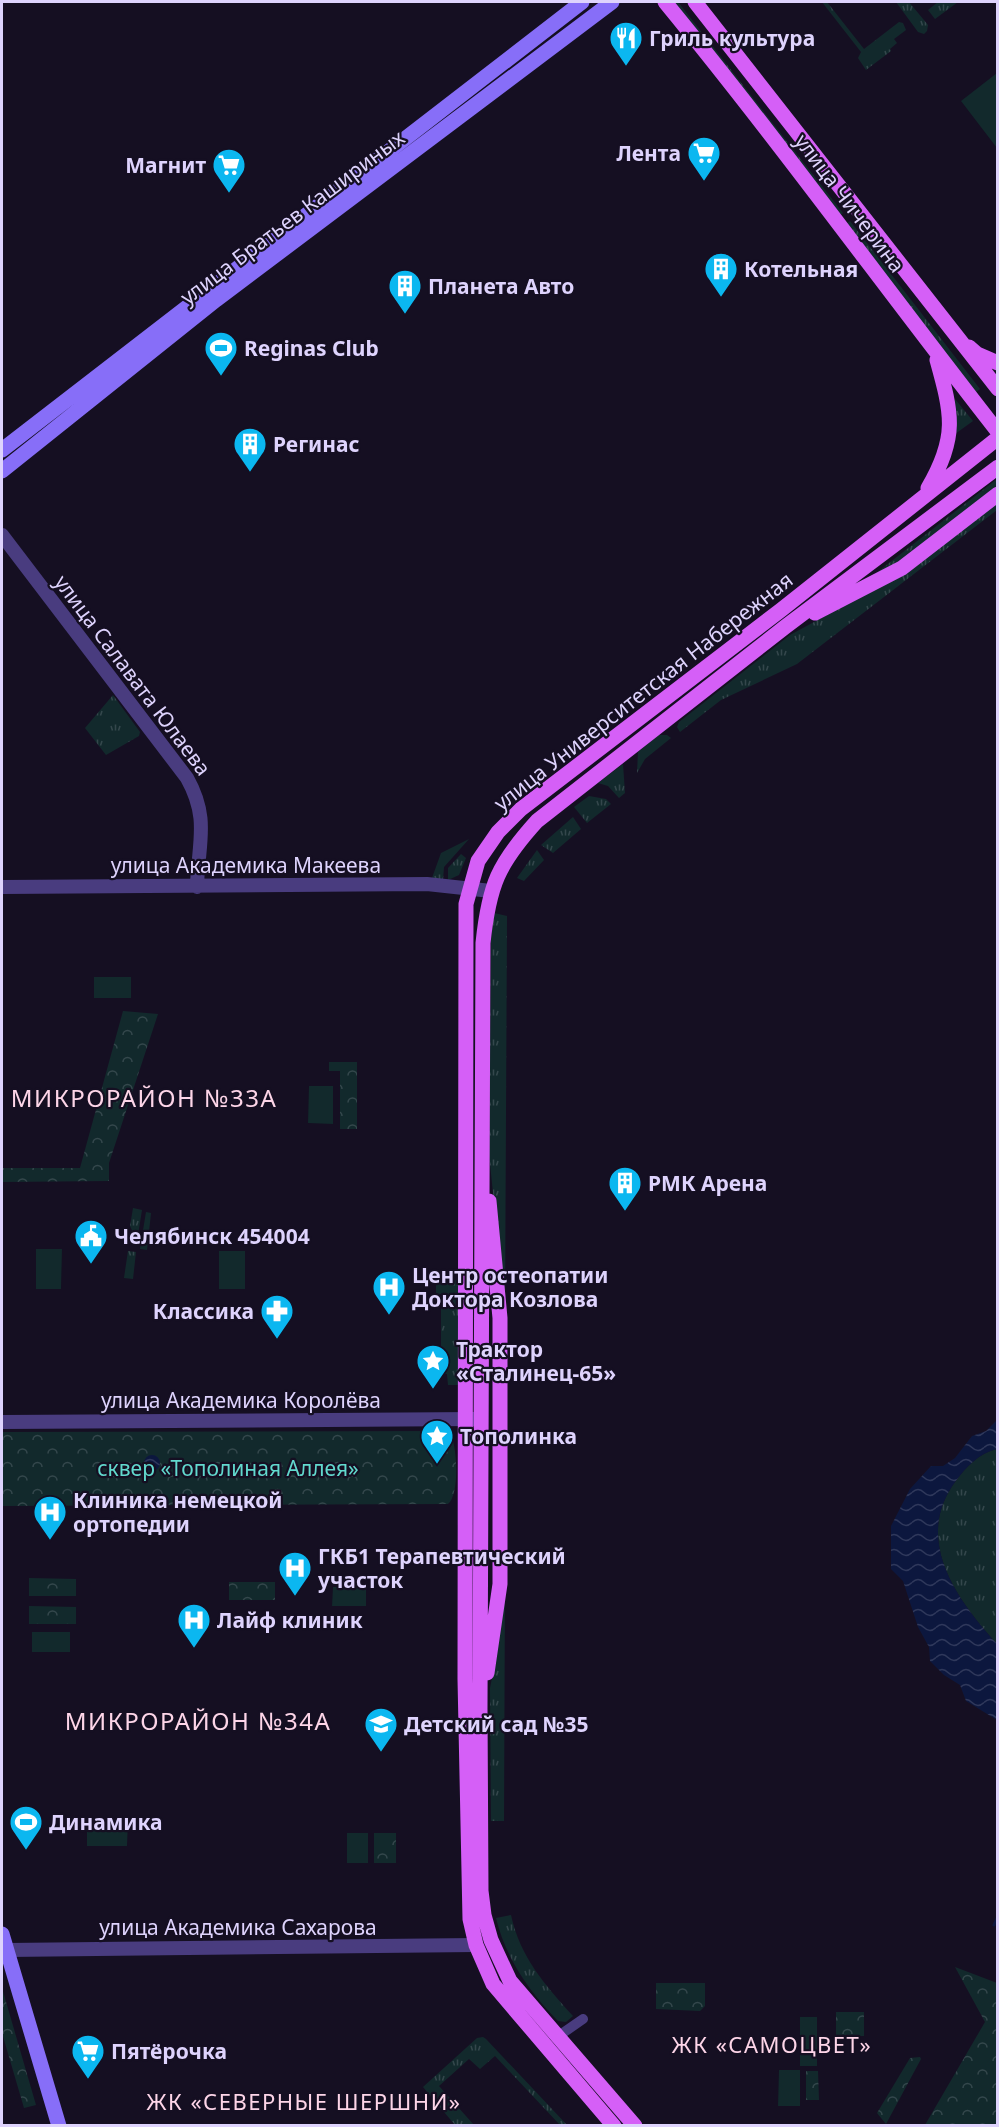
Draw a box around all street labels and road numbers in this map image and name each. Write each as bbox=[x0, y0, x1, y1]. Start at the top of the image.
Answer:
street label: улица Братьев Кашириных bbox=[174, 123, 410, 311]
street label: улица Чичерина bbox=[789, 128, 911, 278]
street label: улица Университетская Набережная bbox=[488, 565, 798, 817]
street label: улица Салавата Юлаева bbox=[48, 569, 218, 781]
street label: улица Академика Макеева bbox=[111, 851, 381, 879]
street label: улица Академика Королёва bbox=[101, 1386, 381, 1414]
street label: улица Академика Сахарова bbox=[99, 1913, 377, 1941]

